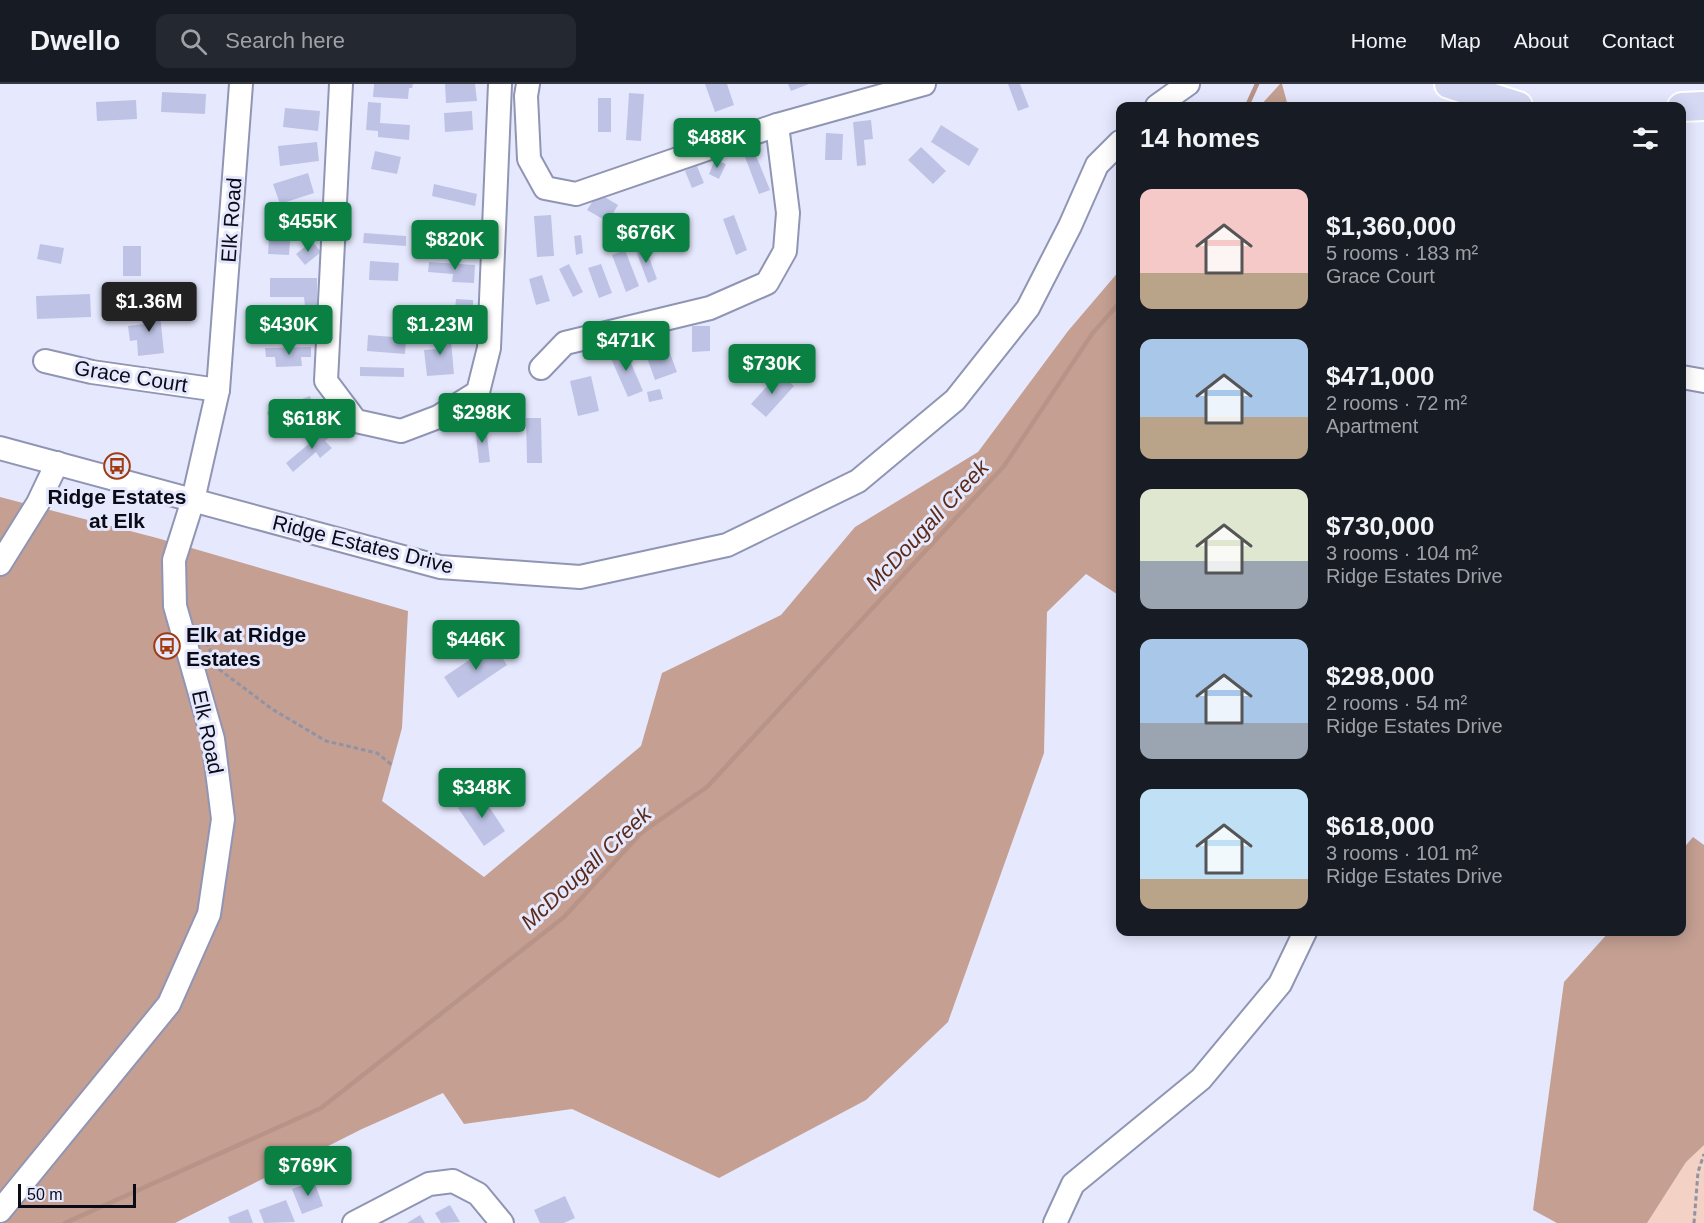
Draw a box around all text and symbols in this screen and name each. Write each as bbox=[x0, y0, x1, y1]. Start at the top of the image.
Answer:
search box bbox=[156, 14, 576, 68]
text: Dwello bbox=[30, 25, 120, 56]
icon: search bbox=[177, 25, 210, 58]
text: Search here bbox=[225, 28, 345, 53]
text: Home bbox=[1351, 29, 1407, 52]
text: Map bbox=[1440, 29, 1481, 52]
text: About bbox=[1514, 29, 1569, 52]
text: Contact bbox=[1602, 29, 1674, 52]
pin: $488K bbox=[675, 118, 759, 169]
icon: filters bbox=[1629, 122, 1662, 155]
text: 14 homes bbox=[1140, 123, 1260, 153]
text: $488K bbox=[688, 126, 746, 148]
street label: Elk Road bbox=[217, 177, 245, 263]
pin: $455K bbox=[266, 202, 350, 253]
text: $455K bbox=[279, 210, 337, 232]
text: $1,360,000 bbox=[1326, 211, 1456, 241]
pin: $676K bbox=[604, 213, 688, 264]
icon: home bbox=[1188, 213, 1260, 285]
pin: $820K bbox=[413, 220, 497, 271]
text: $676K bbox=[617, 221, 675, 243]
text: $820K bbox=[426, 228, 484, 250]
text: 5 rooms · 183 m² bbox=[1326, 242, 1478, 264]
text: Grace Court bbox=[1326, 265, 1435, 287]
pin: $1.36M bbox=[100, 282, 198, 333]
text: $1.36M bbox=[116, 290, 182, 312]
pin: $430K bbox=[247, 305, 331, 356]
pin: $1.23M bbox=[391, 305, 489, 356]
text: $430K bbox=[260, 313, 318, 335]
text: $1.23M bbox=[407, 313, 473, 335]
pin: $471K bbox=[584, 321, 668, 372]
text: $471K bbox=[597, 329, 655, 351]
pin: $730K bbox=[730, 344, 814, 395]
text: $730K bbox=[743, 352, 801, 374]
street label: Grace Court bbox=[73, 356, 189, 396]
text: $471,000 bbox=[1326, 361, 1434, 391]
icon: home bbox=[1188, 363, 1260, 435]
text: 2 rooms · 72 m² bbox=[1326, 392, 1467, 414]
pin: $298K bbox=[440, 393, 524, 444]
pin: $618K bbox=[270, 399, 354, 450]
text: $298K bbox=[453, 401, 511, 423]
text: $618K bbox=[283, 407, 341, 429]
text: Apartment bbox=[1326, 415, 1418, 437]
bus stop icon: Ridge Estates at Elk bbox=[102, 451, 132, 481]
water label: McDougall Creek bbox=[860, 454, 994, 595]
place label: Ridge Estates at Elk bbox=[48, 485, 186, 532]
street label: Ridge Estates Drive bbox=[270, 510, 456, 578]
text: $730,000 bbox=[1326, 511, 1434, 541]
icon: home bbox=[1188, 513, 1260, 585]
text: 3 rooms · 104 m² bbox=[1326, 542, 1478, 564]
text: Ridge Estates Drive bbox=[1326, 565, 1503, 587]
pin: $446K bbox=[434, 620, 518, 671]
place label: Elk at Ridge Estates bbox=[186, 623, 306, 670]
text: $446K bbox=[447, 628, 505, 650]
bus stop icon: Elk at Ridge Estates bbox=[152, 631, 182, 661]
text: $298,000 bbox=[1326, 661, 1434, 691]
icon: home bbox=[1188, 663, 1260, 735]
street label: Elk Road bbox=[188, 688, 228, 776]
text: 2 rooms · 54 m² bbox=[1326, 692, 1467, 714]
text: Ridge Estates Drive bbox=[1326, 715, 1503, 737]
pin: $348K bbox=[440, 768, 524, 819]
text: $348K bbox=[453, 776, 511, 798]
water label: McDougall Creek bbox=[516, 801, 657, 935]
text: $618,000 bbox=[1326, 811, 1434, 841]
icon: home bbox=[1188, 813, 1260, 885]
text: 3 rooms · 101 m² bbox=[1326, 842, 1478, 864]
text: Ridge Estates Drive bbox=[1326, 865, 1503, 887]
pin: $769K bbox=[266, 1146, 350, 1197]
text: $769K bbox=[279, 1154, 337, 1176]
scale bar bbox=[18, 1181, 136, 1208]
text: 50 m bbox=[27, 1186, 63, 1203]

